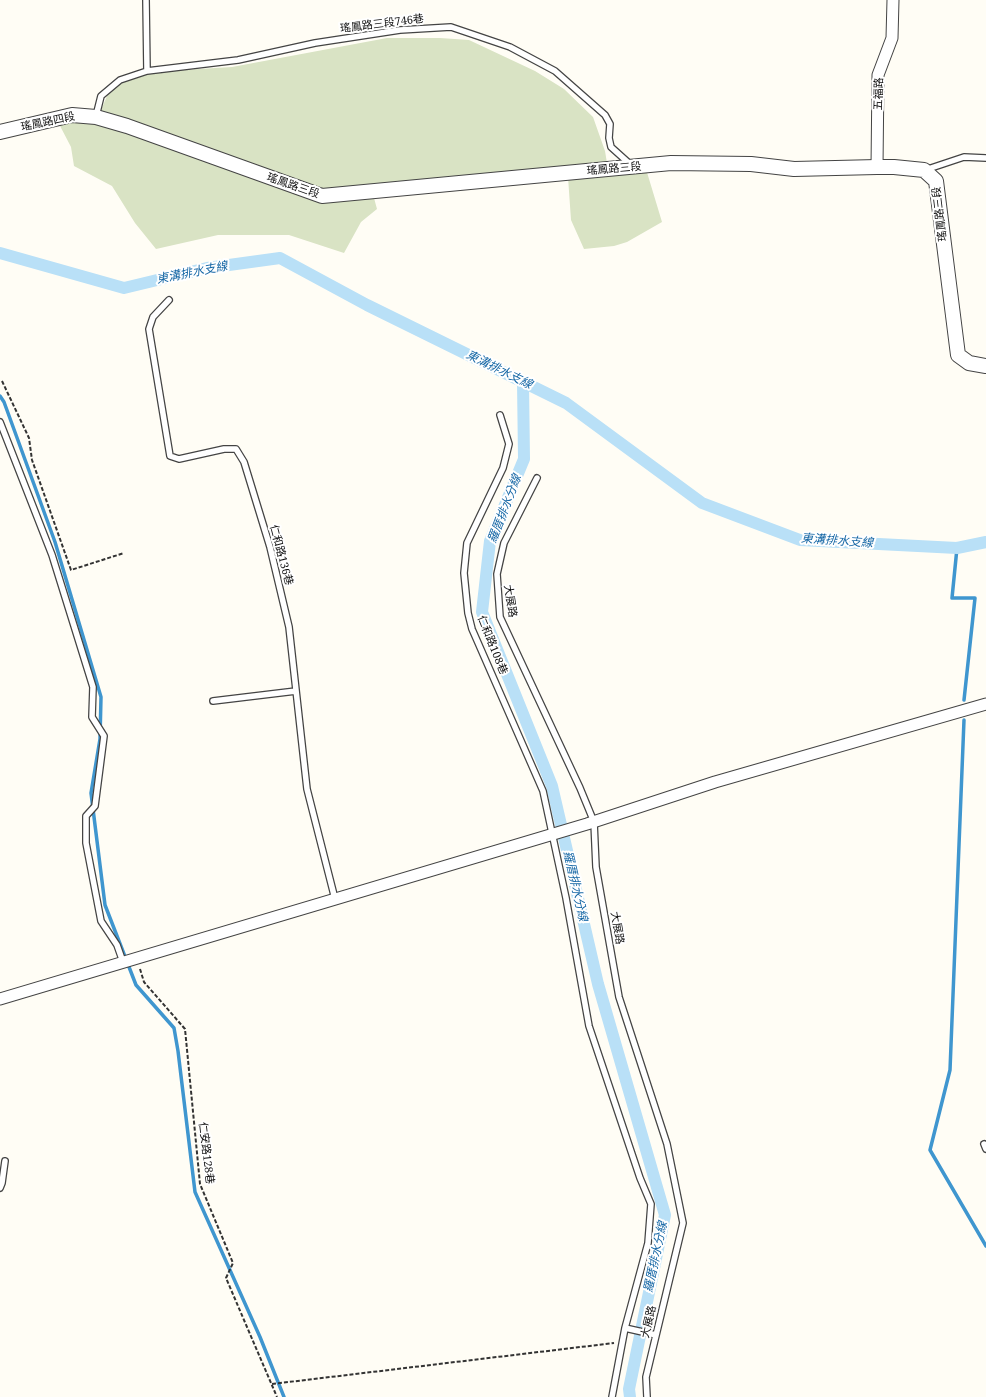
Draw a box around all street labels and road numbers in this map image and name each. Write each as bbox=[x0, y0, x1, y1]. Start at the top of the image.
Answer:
street label: 瑤鳳路三段746巷 bbox=[339, 12, 425, 36]
street label: 五福路 bbox=[872, 77, 886, 111]
street label: 瑤鳳路四段 bbox=[20, 110, 76, 134]
street label: 瑤鳳路三段 bbox=[586, 160, 642, 178]
street label: 瑤鳳路三段 bbox=[265, 171, 321, 201]
street label: 瑤鳳路三段 bbox=[930, 186, 950, 242]
street label: 仁和路136巷 bbox=[267, 523, 295, 587]
street label: 大展路 bbox=[501, 584, 519, 618]
street label: 仁和路108巷 bbox=[474, 614, 510, 676]
street label: 大展路 bbox=[608, 911, 626, 945]
street label: 仁安路128巷 bbox=[196, 1121, 216, 1185]
street label: 大展路 bbox=[639, 1304, 659, 1340]

